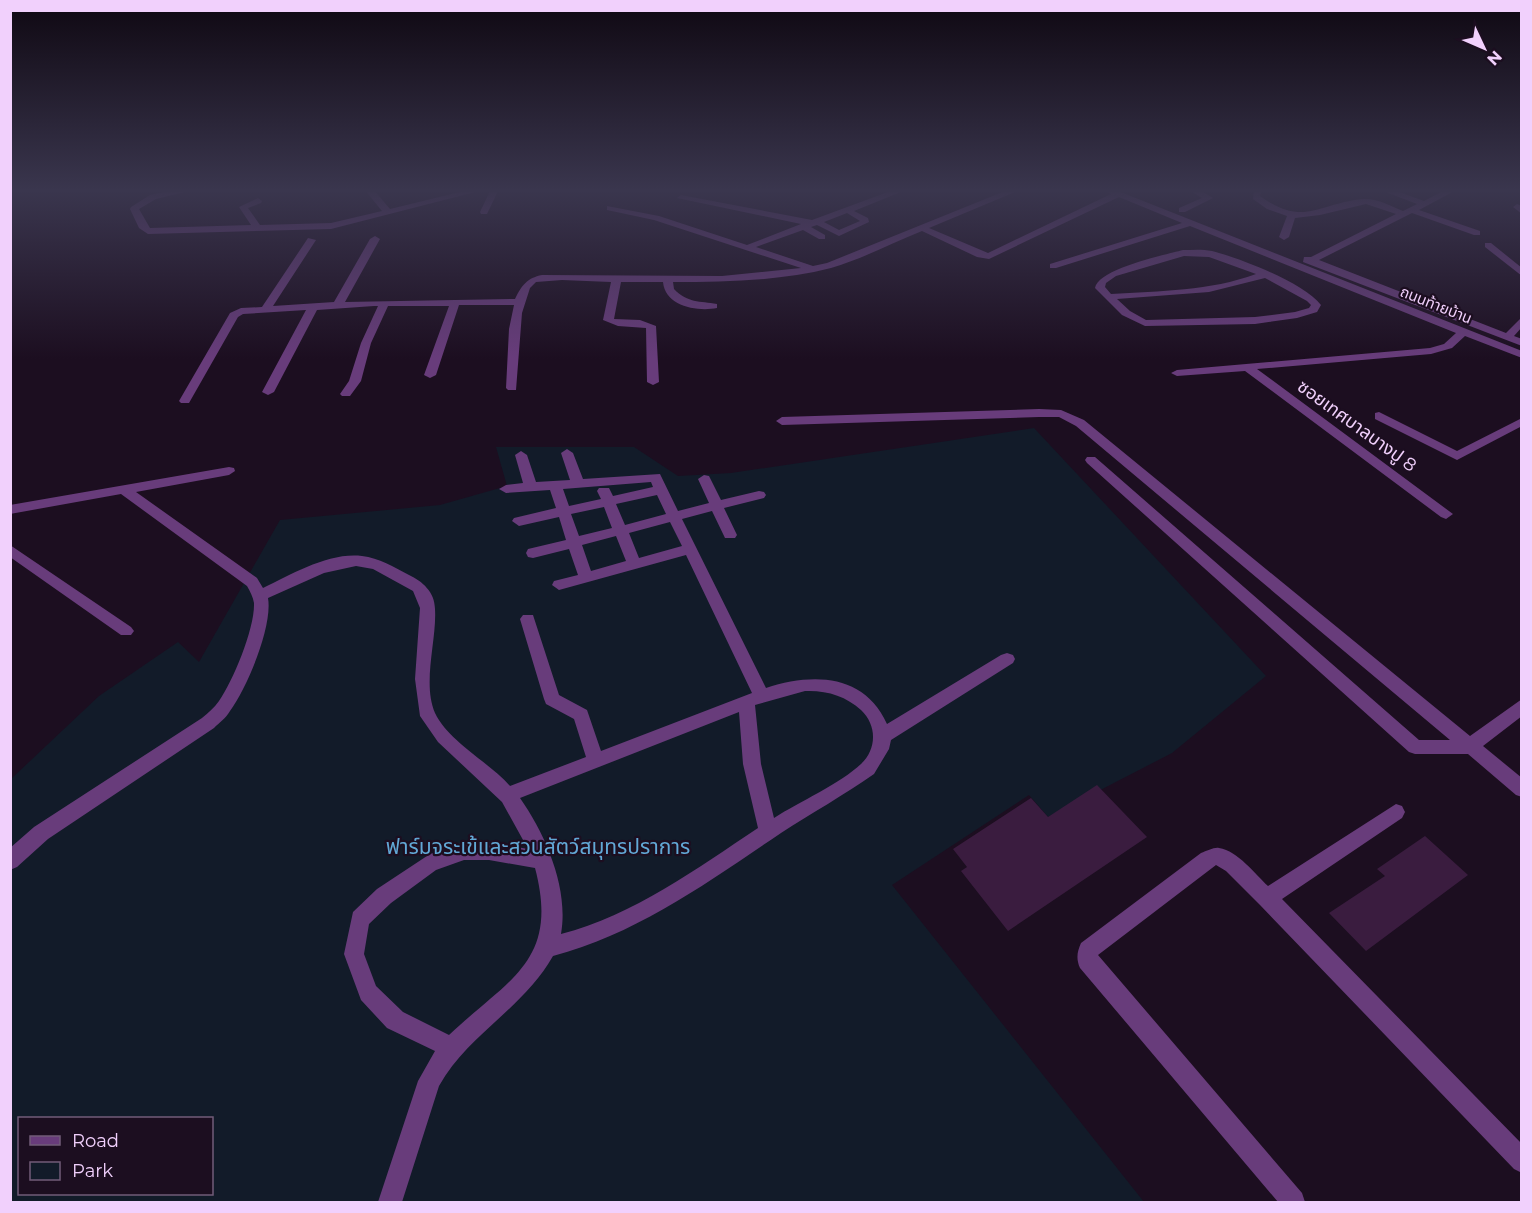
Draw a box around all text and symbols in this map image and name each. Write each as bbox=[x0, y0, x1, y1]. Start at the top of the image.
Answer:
north arrow bbox=[1454, 18, 1514, 78]
text: N bbox=[1483, 47, 1506, 69]
street label: ถนนท้ายบ้าน bbox=[1397, 282, 1475, 328]
street label: ซอยเทศบาลบางปู 8 bbox=[1293, 375, 1421, 477]
park label: ฟาร์มจระเข้และสวนสัตว์สมุทรปราการ bbox=[386, 834, 690, 860]
legend bbox=[18, 1117, 213, 1195]
text: Road bbox=[72, 1130, 119, 1152]
text: Park bbox=[72, 1160, 113, 1182]

